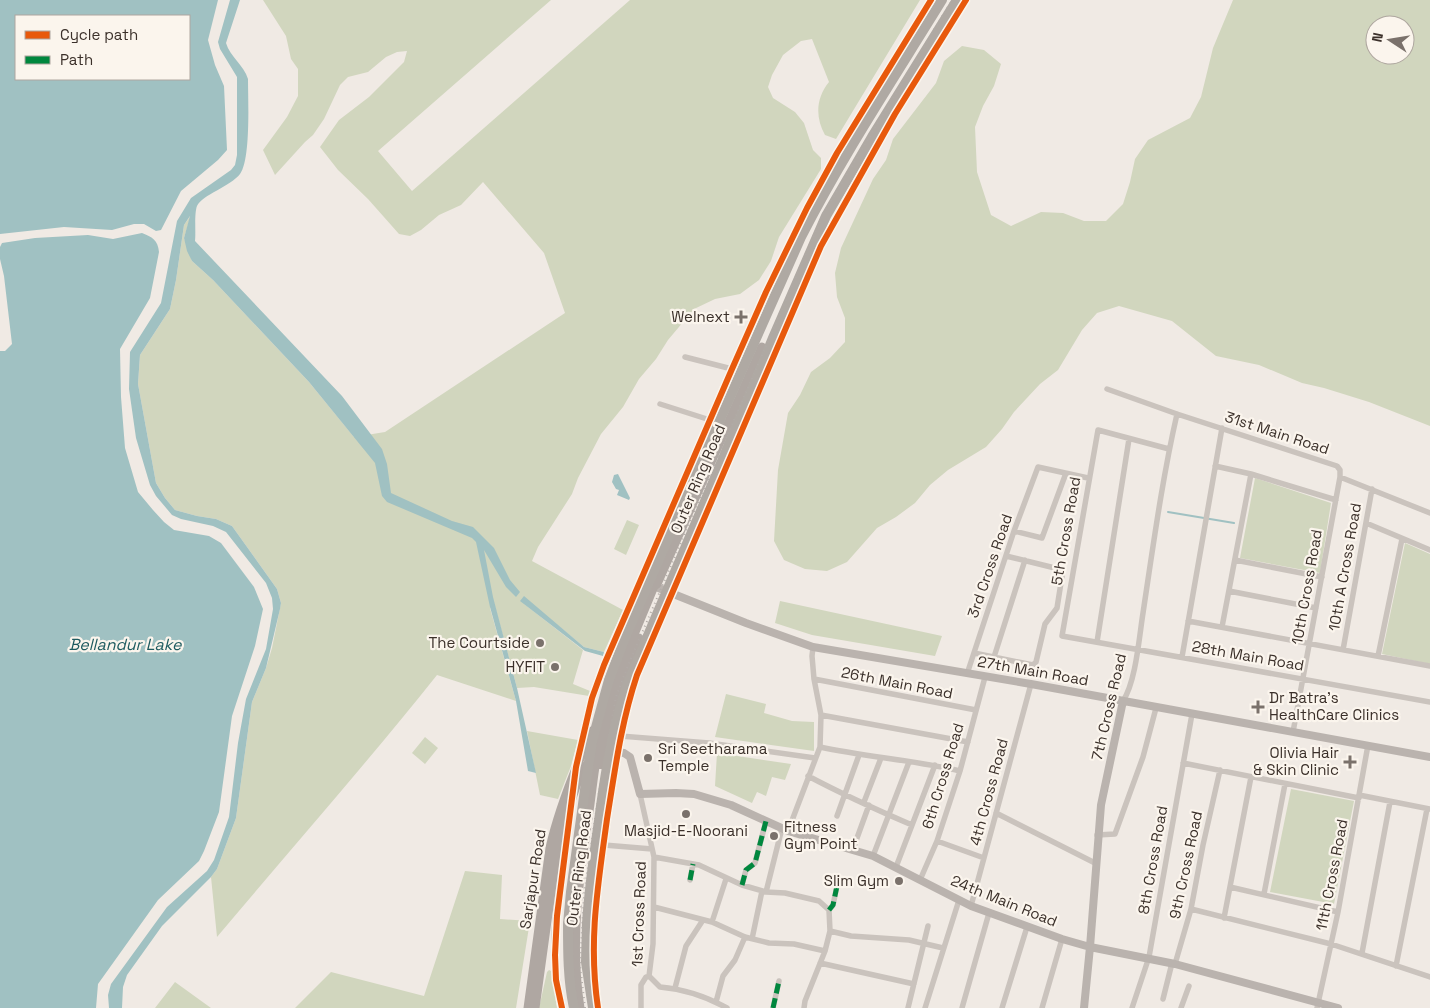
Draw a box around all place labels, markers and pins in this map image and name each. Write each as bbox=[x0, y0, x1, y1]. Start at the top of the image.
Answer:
place label: Welnext bbox=[671, 307, 730, 326]
marker: Welnext bbox=[734, 310, 748, 324]
place label: The Courtside bbox=[428, 633, 530, 652]
marker: The Courtside bbox=[534, 637, 546, 649]
place label: HYFIT bbox=[505, 657, 545, 676]
marker: HYFIT bbox=[549, 661, 561, 673]
place label: Dr Batra's HealthCare Clinics bbox=[1269, 688, 1399, 724]
marker: Dr Batra's HealthCare Clinics bbox=[1251, 700, 1265, 714]
place label: Sri Seetharama Temple bbox=[658, 739, 768, 775]
place label: Olivia Hair & Skin Clinic bbox=[1253, 743, 1339, 779]
marker: Sri Seetharama Temple bbox=[642, 752, 654, 764]
marker: Olivia Hair & Skin Clinic bbox=[1343, 755, 1357, 769]
marker: Masjid-E-Noorani bbox=[680, 808, 692, 820]
place label: Fitness Gym Point bbox=[784, 817, 858, 853]
place label: Masjid-E-Noorani bbox=[624, 821, 748, 840]
marker: Fitness Gym Point bbox=[768, 830, 780, 842]
place label: Slim Gym bbox=[824, 871, 889, 890]
marker: Slim Gym bbox=[893, 875, 905, 887]

